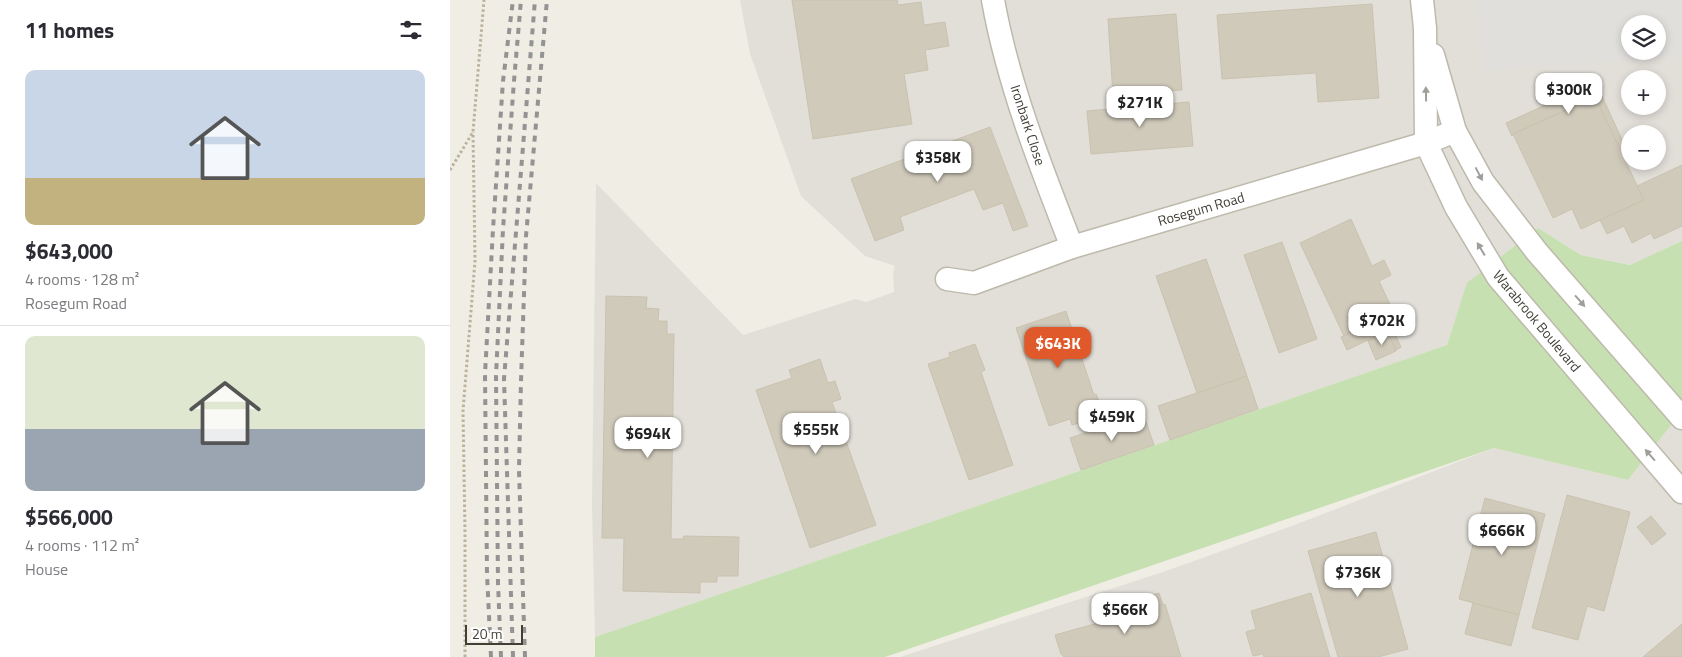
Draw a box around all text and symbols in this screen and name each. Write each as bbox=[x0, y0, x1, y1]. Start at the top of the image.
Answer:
text: 11 homes bbox=[25, 14, 114, 46]
map controls bbox=[1621, 15, 1666, 170]
button: layers bbox=[1621, 15, 1666, 60]
icon: filters bbox=[397, 16, 425, 44]
button: + bbox=[1621, 70, 1666, 115]
pin: $300K bbox=[1534, 72, 1604, 115]
text: $300K bbox=[1546, 77, 1592, 101]
street label: Ironbark Close bbox=[1006, 82, 1051, 168]
pin: $271K bbox=[1105, 86, 1175, 128]
one-way arrow bbox=[1421, 86, 1429, 102]
text: $271K bbox=[1117, 90, 1163, 114]
icon: home bbox=[180, 103, 270, 193]
button: − bbox=[1621, 125, 1666, 170]
pin: $358K bbox=[903, 140, 973, 183]
text: $358K bbox=[915, 145, 961, 169]
one-way arrow bbox=[1474, 167, 1483, 180]
street label: Rosegum Road bbox=[1155, 186, 1247, 231]
text: $643,000 bbox=[25, 235, 113, 267]
one-way arrow bbox=[1476, 242, 1485, 255]
street label: Warabrook Boulevard bbox=[1489, 265, 1586, 376]
text: 4 rooms · 128 m² bbox=[25, 267, 139, 291]
text: Rosegum Road bbox=[25, 291, 127, 315]
one-way arrow bbox=[1574, 294, 1585, 307]
pin: $702K bbox=[1347, 304, 1417, 346]
text: $702K bbox=[1359, 308, 1405, 332]
pin: $643K bbox=[1023, 326, 1093, 369]
text: $643K bbox=[1035, 331, 1081, 355]
icon: home bbox=[180, 368, 270, 458]
pin: $459K bbox=[1077, 400, 1147, 442]
text: $459K bbox=[1089, 404, 1135, 428]
pin: $555K bbox=[781, 412, 851, 455]
pin: $694K bbox=[613, 416, 683, 459]
text: $555K bbox=[793, 417, 839, 441]
text: $694K bbox=[625, 421, 671, 445]
one-way arrow bbox=[1645, 449, 1656, 462]
text: $566,000 bbox=[25, 501, 113, 533]
pin: $666K bbox=[1467, 514, 1537, 556]
text: $666K bbox=[1479, 518, 1525, 542]
text: 4 rooms · 112 m² bbox=[25, 533, 139, 557]
pin: $736K bbox=[1323, 556, 1393, 598]
text: House bbox=[25, 557, 68, 581]
text: $736K bbox=[1335, 560, 1381, 584]
pin: $566K bbox=[1090, 592, 1160, 635]
text: $566K bbox=[1102, 597, 1148, 621]
scale bar bbox=[465, 622, 522, 645]
text: 20 m bbox=[472, 623, 502, 644]

